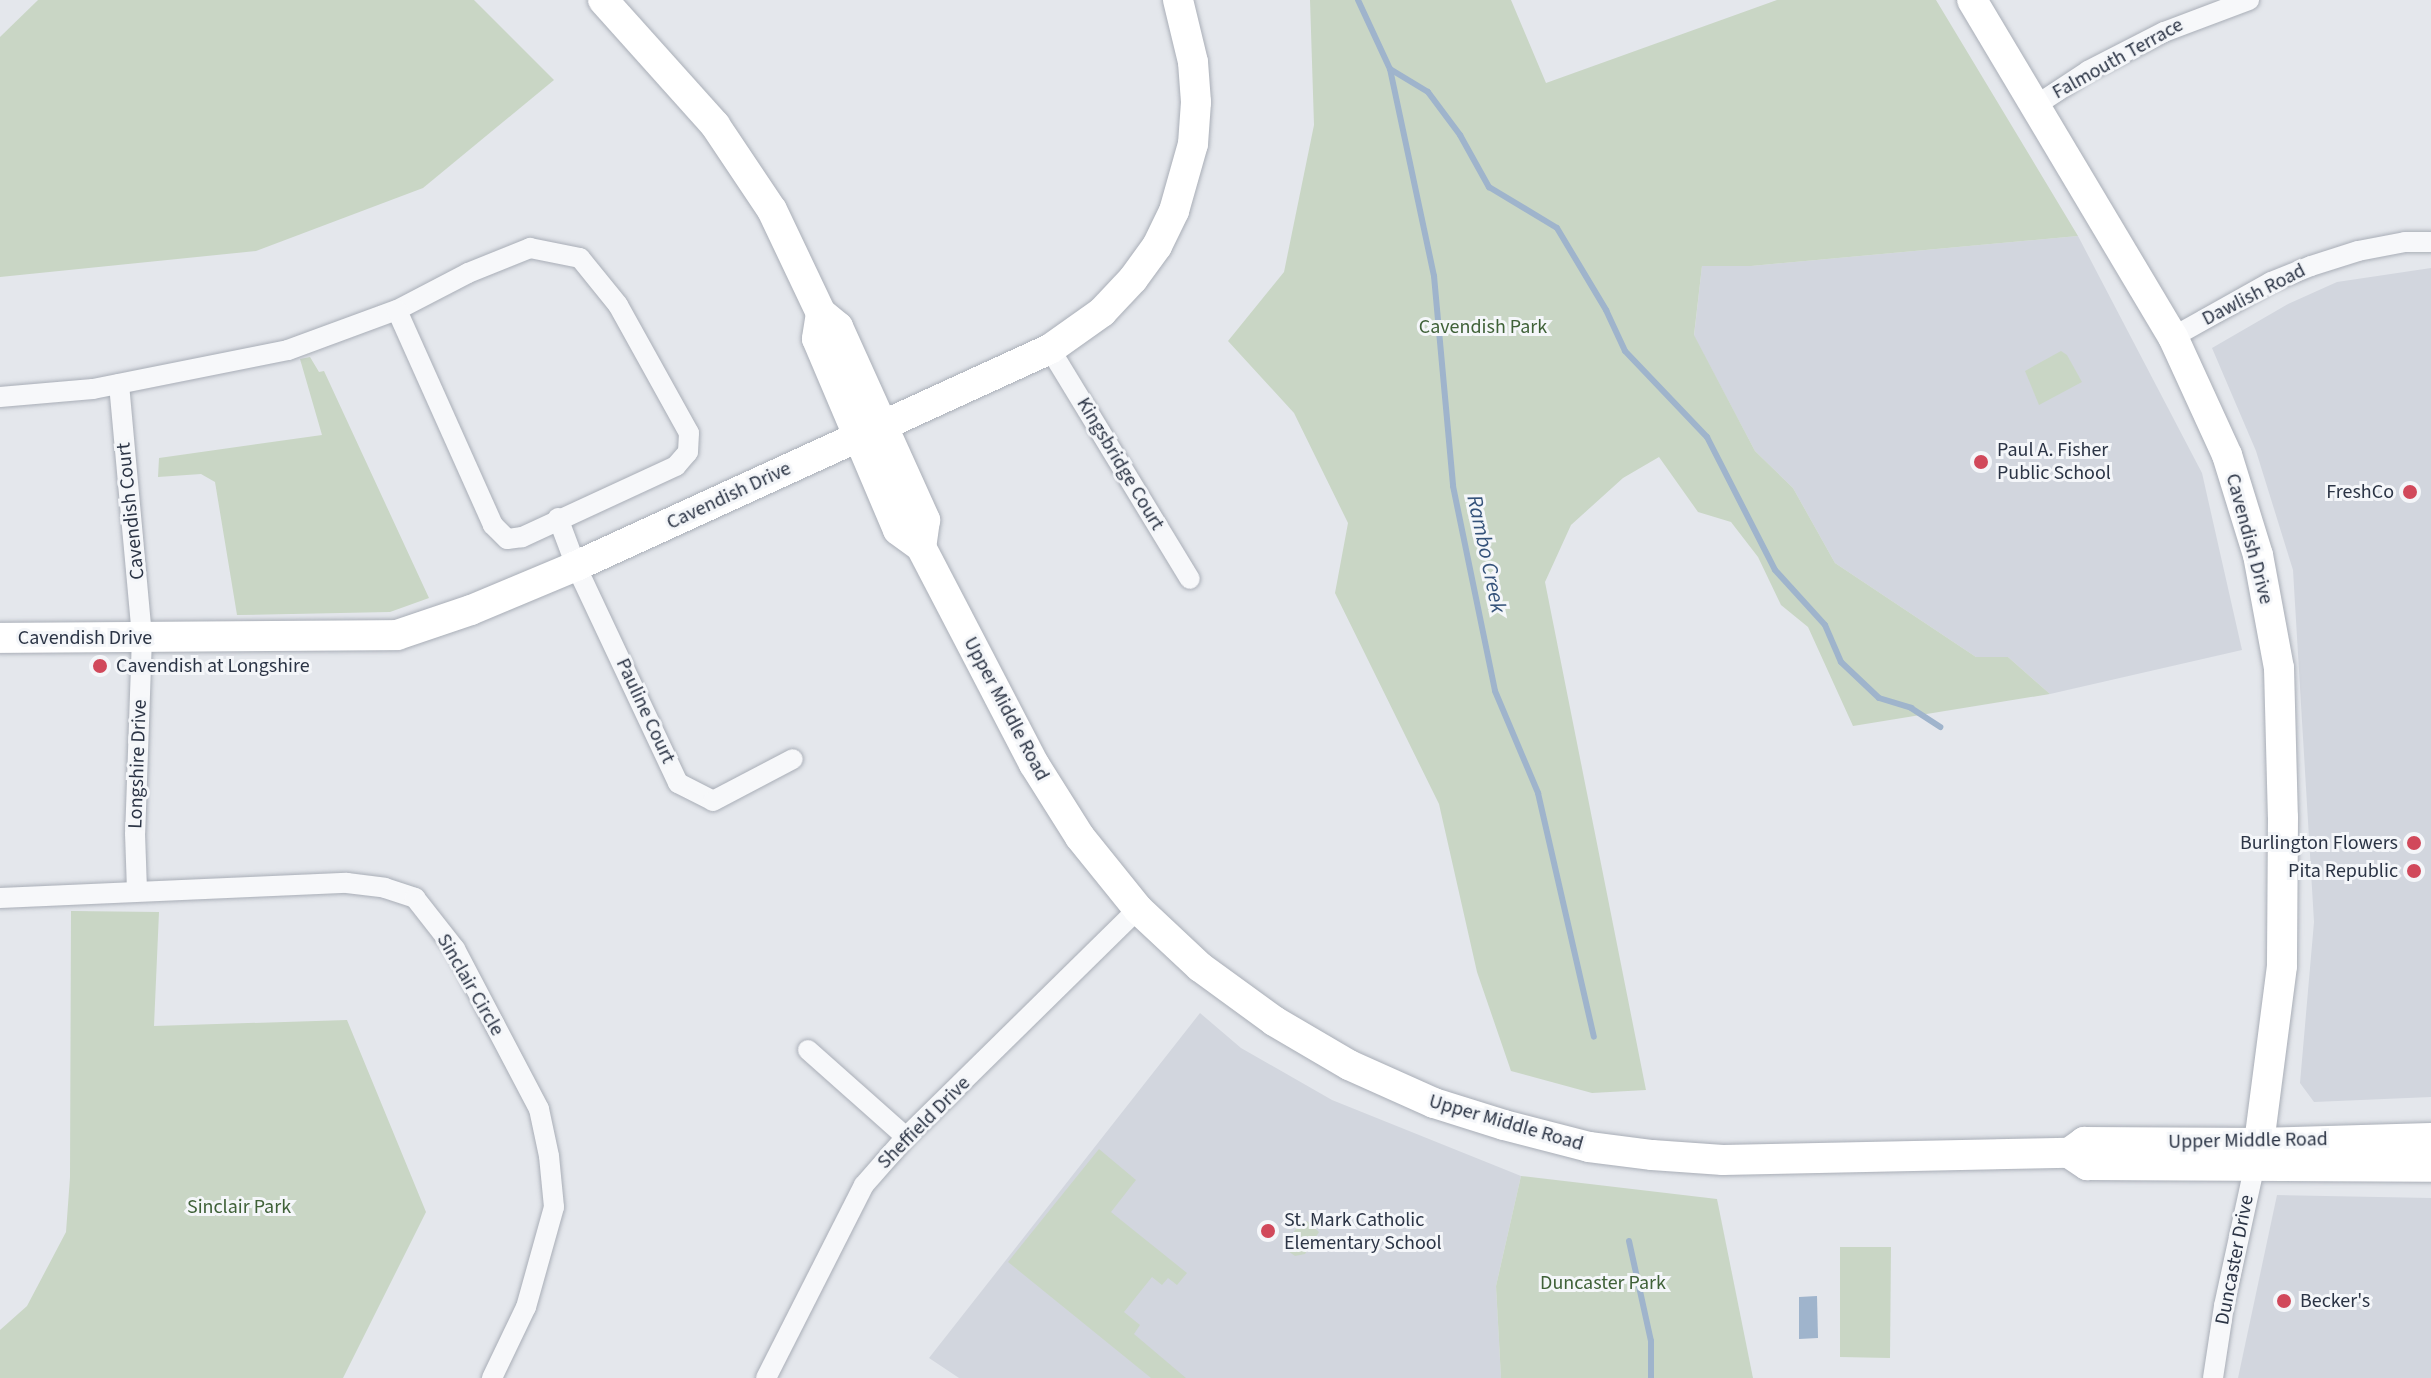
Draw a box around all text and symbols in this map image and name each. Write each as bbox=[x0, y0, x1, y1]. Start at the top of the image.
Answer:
street label: Falmouth Terrace bbox=[2048, 13, 2188, 105]
street label: Dawlish Road bbox=[2198, 259, 2310, 331]
park label: Cavendish Park bbox=[1419, 315, 1547, 339]
street label: Kingsbridge Court bbox=[1071, 393, 1169, 535]
place label: Paul A. Fisher Public School bbox=[1997, 438, 2111, 485]
street label: Cavendish Court bbox=[112, 441, 150, 581]
marker: Paul A. Fisher Public School bbox=[1972, 453, 1990, 471]
street label: Cavendish Drive bbox=[663, 457, 795, 535]
street label: Cavendish Drive bbox=[2220, 471, 2278, 607]
place label: FreshCo bbox=[2326, 480, 2394, 504]
marker: FreshCo bbox=[2401, 483, 2419, 501]
water label: Rambo Creek bbox=[1461, 493, 1511, 615]
street label: Cavendish Drive bbox=[18, 626, 152, 650]
street label: Upper Middle Road bbox=[958, 633, 1054, 785]
place label: Cavendish at Longshire bbox=[116, 654, 310, 678]
street label: Pauline Court bbox=[610, 655, 680, 767]
marker: Cavendish at Longshire bbox=[91, 657, 109, 675]
street label: Longshire Drive bbox=[124, 699, 152, 829]
place label: Burlington Flowers bbox=[2240, 831, 2398, 855]
marker: Burlington Flowers bbox=[2405, 834, 2423, 852]
place label: Pita Republic bbox=[2288, 859, 2398, 883]
marker: Pita Republic bbox=[2405, 862, 2423, 880]
street label: Sinclair Circle bbox=[431, 930, 509, 1040]
street label: Sheffield Drive bbox=[873, 1072, 975, 1174]
street label: Upper Middle Road bbox=[1426, 1089, 1586, 1157]
street label: Upper Middle Road bbox=[2168, 1128, 2328, 1154]
street label: Duncaster Drive bbox=[2211, 1193, 2259, 1327]
park label: Sinclair Park bbox=[187, 1195, 291, 1219]
place label: St. Mark Catholic Elementary School bbox=[1284, 1208, 1442, 1255]
marker: St. Mark Catholic Elementary School bbox=[1259, 1222, 1277, 1240]
park label: Duncaster Park bbox=[1540, 1271, 1666, 1295]
place label: Becker's bbox=[2300, 1289, 2370, 1313]
marker: Becker's bbox=[2275, 1292, 2293, 1310]

